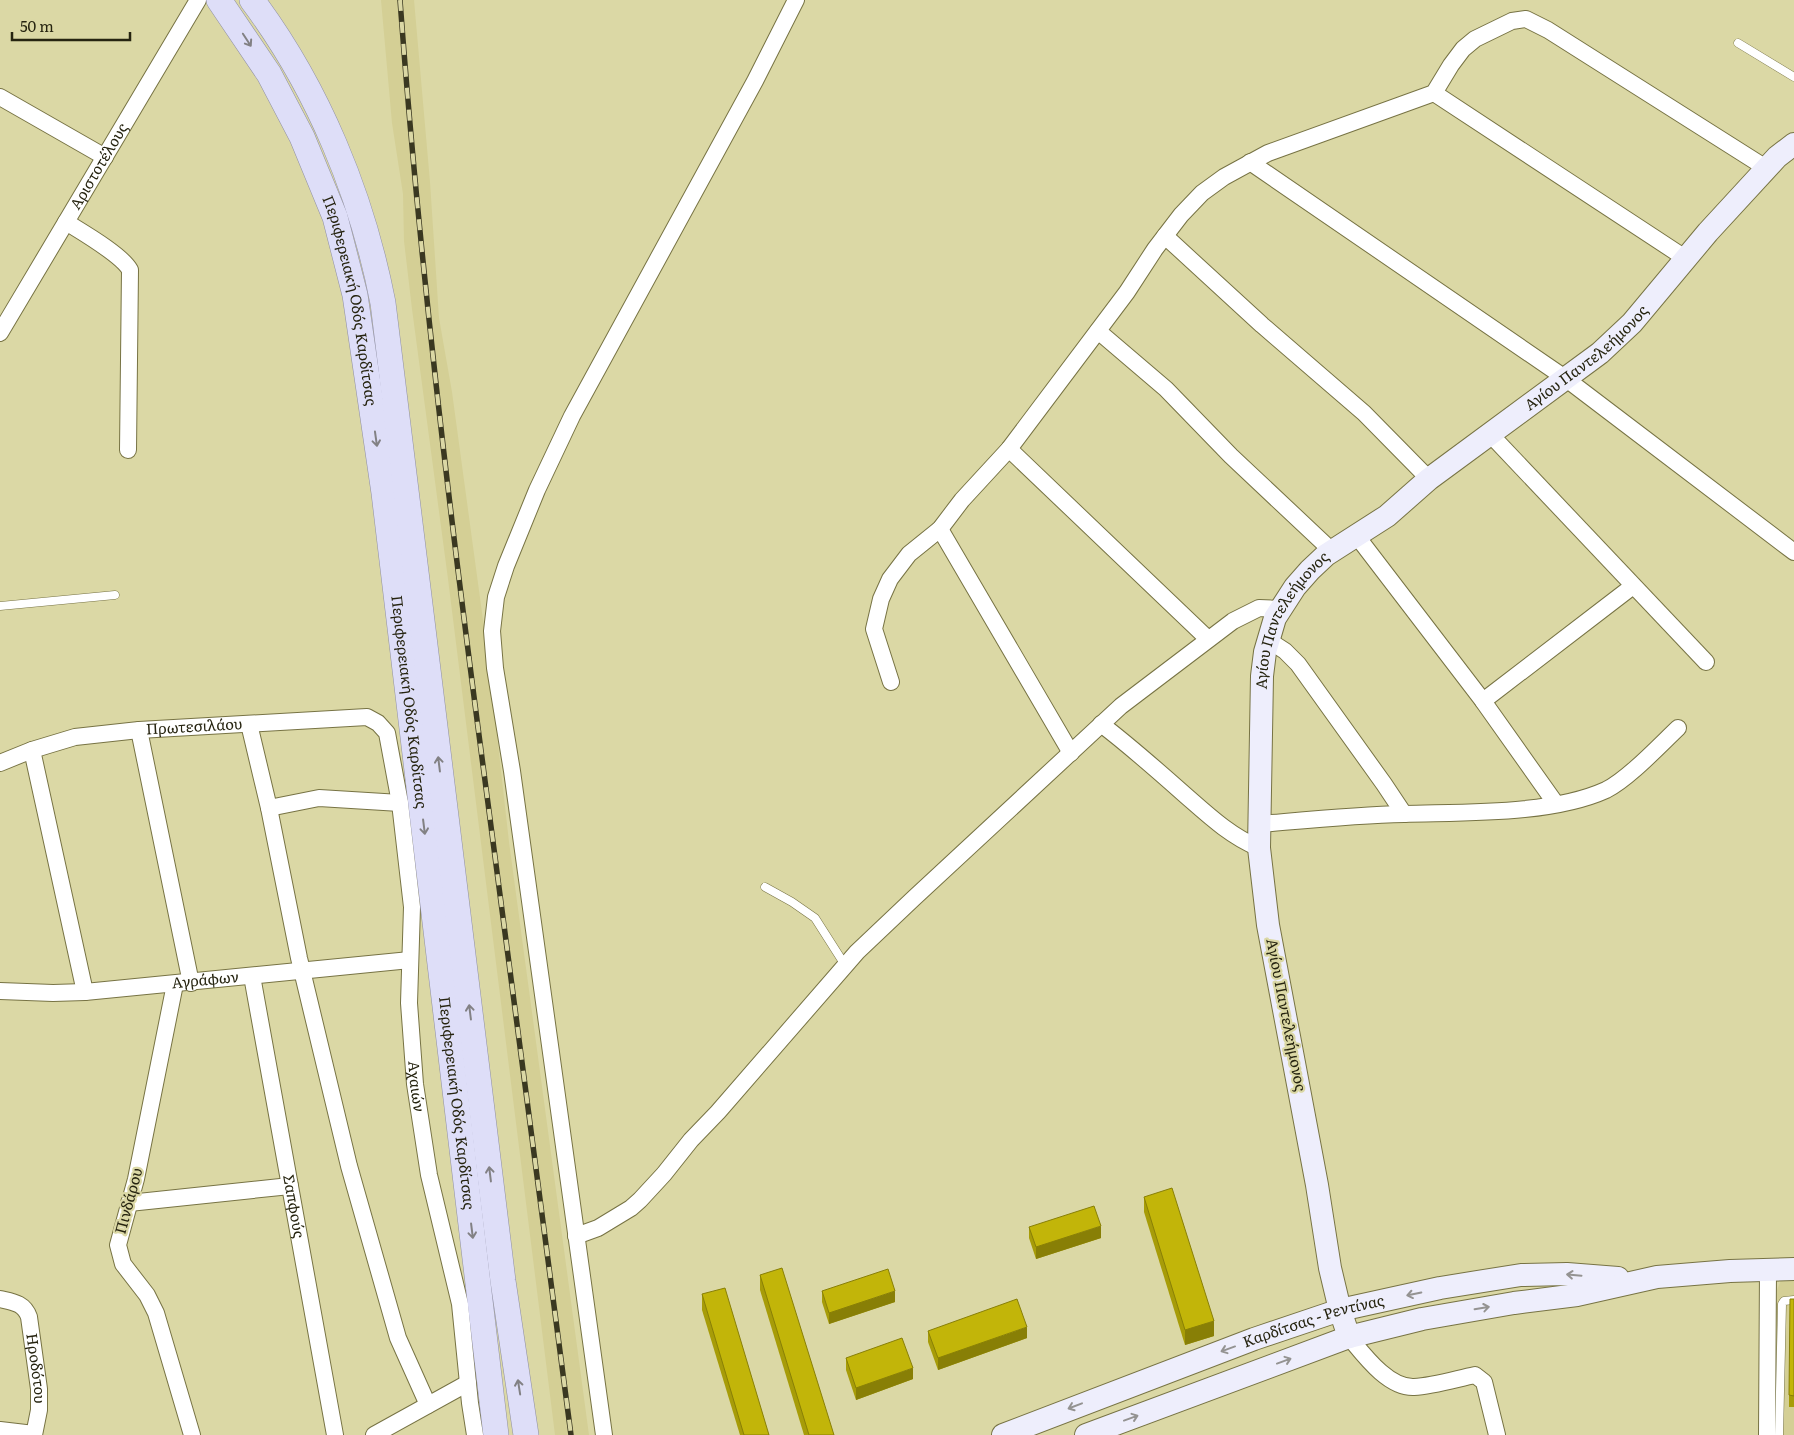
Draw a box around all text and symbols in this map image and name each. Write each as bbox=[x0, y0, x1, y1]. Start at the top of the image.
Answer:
scale bar bbox=[12, 10, 130, 42]
text: 50 m bbox=[20, 14, 54, 37]
one-way arrow bbox=[242, 33, 252, 47]
street label: Αριστοτέλους bbox=[63, 117, 133, 213]
street label: Περιφερειακή Οδός Καρδίτσας bbox=[317, 191, 384, 408]
street label: Αγίου Παντελεήμονος bbox=[1519, 299, 1653, 415]
one-way arrow bbox=[372, 431, 382, 447]
street label: Αγίου Παντελεήμονος bbox=[1249, 545, 1334, 690]
street label: Περιφερειακή Οδός Καρδίτσας bbox=[386, 594, 434, 810]
street label: Πρωτεσιλάου bbox=[145, 711, 243, 740]
one-way arrow bbox=[434, 757, 444, 773]
one-way arrow bbox=[419, 818, 429, 834]
street label: Αγίου Παντελεήμονος bbox=[1261, 936, 1314, 1094]
street label: Αγράφων bbox=[171, 964, 240, 993]
street label: Περιφερειακή Οδός Καρδίτσας bbox=[434, 995, 482, 1211]
one-way arrow bbox=[465, 1005, 475, 1021]
street label: Αχαιών bbox=[403, 1060, 432, 1114]
street label: Πινδάρου bbox=[108, 1165, 148, 1236]
one-way arrow bbox=[485, 1166, 495, 1182]
street label: Σαπφούς bbox=[278, 1172, 312, 1240]
one-way arrow bbox=[467, 1223, 477, 1239]
one-way arrow bbox=[1567, 1270, 1583, 1280]
street label: Καρδίτσας - Ρεντίνας bbox=[1239, 1288, 1387, 1352]
one-way arrow bbox=[1406, 1289, 1422, 1299]
one-way arrow bbox=[1474, 1302, 1490, 1312]
street label: Ηροδότου bbox=[21, 1332, 52, 1404]
one-way arrow bbox=[1220, 1345, 1236, 1354]
one-way arrow bbox=[1275, 1356, 1291, 1365]
one-way arrow bbox=[514, 1379, 524, 1395]
one-way arrow bbox=[1068, 1402, 1084, 1411]
one-way arrow bbox=[1123, 1412, 1138, 1422]

